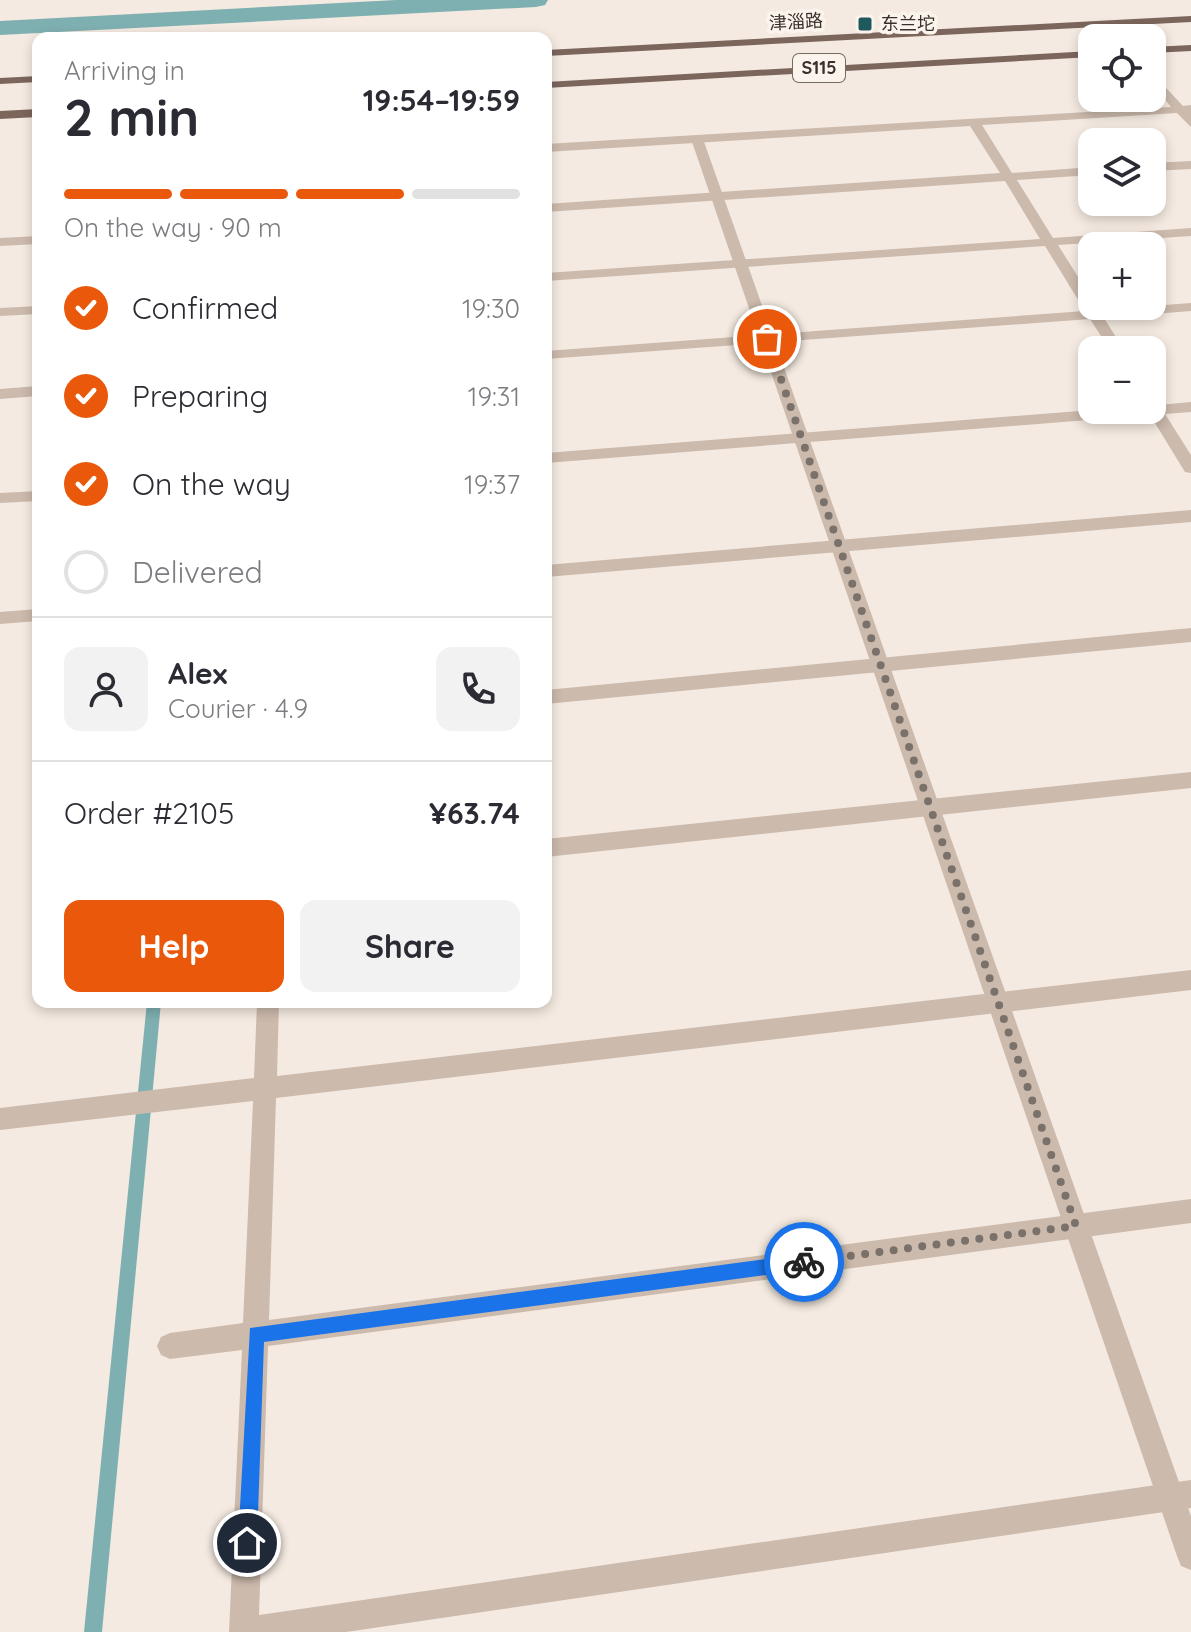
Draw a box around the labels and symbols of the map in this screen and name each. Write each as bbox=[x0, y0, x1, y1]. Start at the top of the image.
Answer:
street label: 津淄路 bbox=[768, 9, 824, 34]
place label: 东兰坨 bbox=[881, 12, 935, 35]
marker: 东兰坨 bbox=[856, 15, 874, 33]
road number: S115 bbox=[793, 54, 845, 82]
pin bbox=[733, 305, 801, 373]
courier bbox=[764, 1222, 844, 1302]
pin bbox=[213, 1509, 281, 1577]

